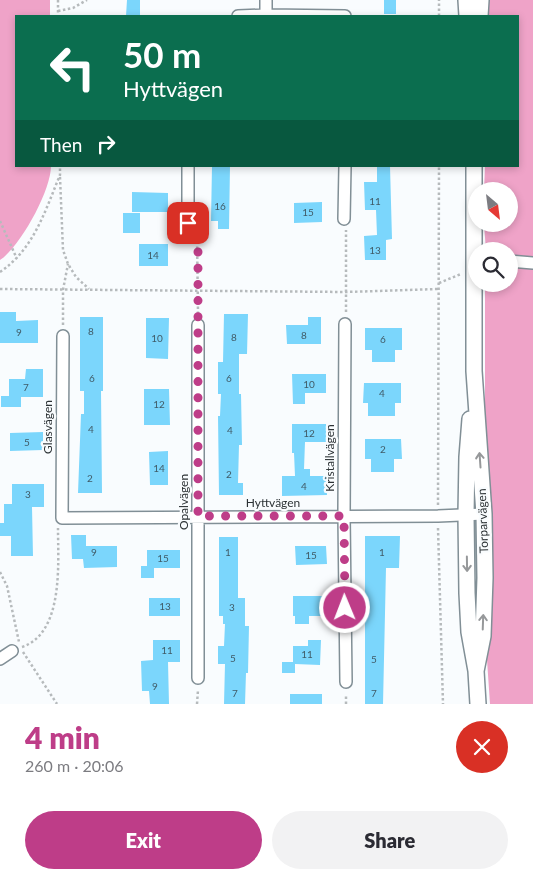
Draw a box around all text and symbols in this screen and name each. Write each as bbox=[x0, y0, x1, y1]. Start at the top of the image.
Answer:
text: 50 m bbox=[123, 33, 201, 75]
icon: left bbox=[40, 35, 105, 100]
text: Hyttvägen bbox=[123, 75, 223, 102]
icon: right bbox=[92, 130, 120, 158]
text: Then bbox=[40, 133, 82, 156]
north arrow bbox=[468, 182, 518, 232]
map controls bbox=[468, 182, 518, 292]
house number: 11 bbox=[369, 195, 381, 207]
house number: 16 bbox=[214, 200, 226, 212]
pin bbox=[167, 202, 209, 244]
house number: 15 bbox=[302, 206, 314, 218]
icon: arrive bbox=[174, 209, 202, 237]
button: search bbox=[468, 242, 518, 292]
house number: 13 bbox=[369, 244, 381, 256]
house number: 14 bbox=[147, 249, 159, 261]
house number: 8 bbox=[88, 325, 94, 337]
house number: 9 bbox=[16, 326, 22, 338]
house number: 8 bbox=[301, 329, 307, 341]
house number: 8 bbox=[231, 331, 237, 343]
house number: 10 bbox=[151, 332, 163, 344]
house number: 6 bbox=[380, 333, 386, 345]
house number: 6 bbox=[89, 372, 95, 384]
house number: 6 bbox=[226, 372, 232, 384]
house number: 10 bbox=[303, 378, 315, 390]
house number: 7 bbox=[23, 381, 29, 393]
house number: 4 bbox=[379, 387, 385, 399]
house number: 12 bbox=[153, 398, 165, 410]
street label: Glasvägen bbox=[40, 400, 55, 454]
house number: 4 bbox=[88, 423, 94, 435]
house number: 4 bbox=[227, 424, 233, 436]
street label: Kristallvägen bbox=[322, 424, 337, 492]
house number: 12 bbox=[303, 427, 315, 439]
house number: 5 bbox=[24, 436, 30, 448]
house number: 2 bbox=[380, 443, 386, 455]
one-way arrow bbox=[476, 452, 485, 468]
house number: 14 bbox=[153, 462, 165, 474]
house number: 2 bbox=[226, 468, 232, 480]
house number: 2 bbox=[87, 472, 93, 484]
street label: Opalvägen bbox=[176, 474, 191, 530]
house number: 4 bbox=[301, 480, 307, 492]
house number: 3 bbox=[25, 488, 31, 500]
street label: Torparvägen bbox=[474, 488, 491, 554]
street label: Hyttvägen bbox=[246, 495, 300, 510]
house number: 9 bbox=[91, 546, 97, 558]
house number: 1 bbox=[225, 546, 231, 558]
house number: 1 bbox=[379, 546, 385, 558]
house number: 15 bbox=[305, 549, 317, 561]
house number: 15 bbox=[157, 552, 169, 564]
one-way arrow bbox=[462, 555, 472, 571]
position arrow bbox=[318, 581, 370, 633]
house number: 13 bbox=[159, 600, 171, 612]
house number: 3 bbox=[229, 601, 235, 613]
one-way arrow bbox=[478, 615, 488, 631]
house number: 11 bbox=[161, 644, 173, 656]
house number: 11 bbox=[301, 648, 313, 660]
house number: 5 bbox=[230, 652, 236, 664]
house number: 5 bbox=[371, 653, 377, 665]
house number: 9 bbox=[152, 680, 158, 692]
house number: 7 bbox=[232, 687, 238, 699]
house number: 7 bbox=[371, 687, 377, 699]
text: 4 min bbox=[25, 719, 100, 755]
button: close bbox=[456, 721, 508, 773]
text: 260 m · 20:06 bbox=[25, 756, 124, 775]
button: Exit bbox=[25, 811, 262, 869]
button: Share bbox=[272, 811, 508, 869]

